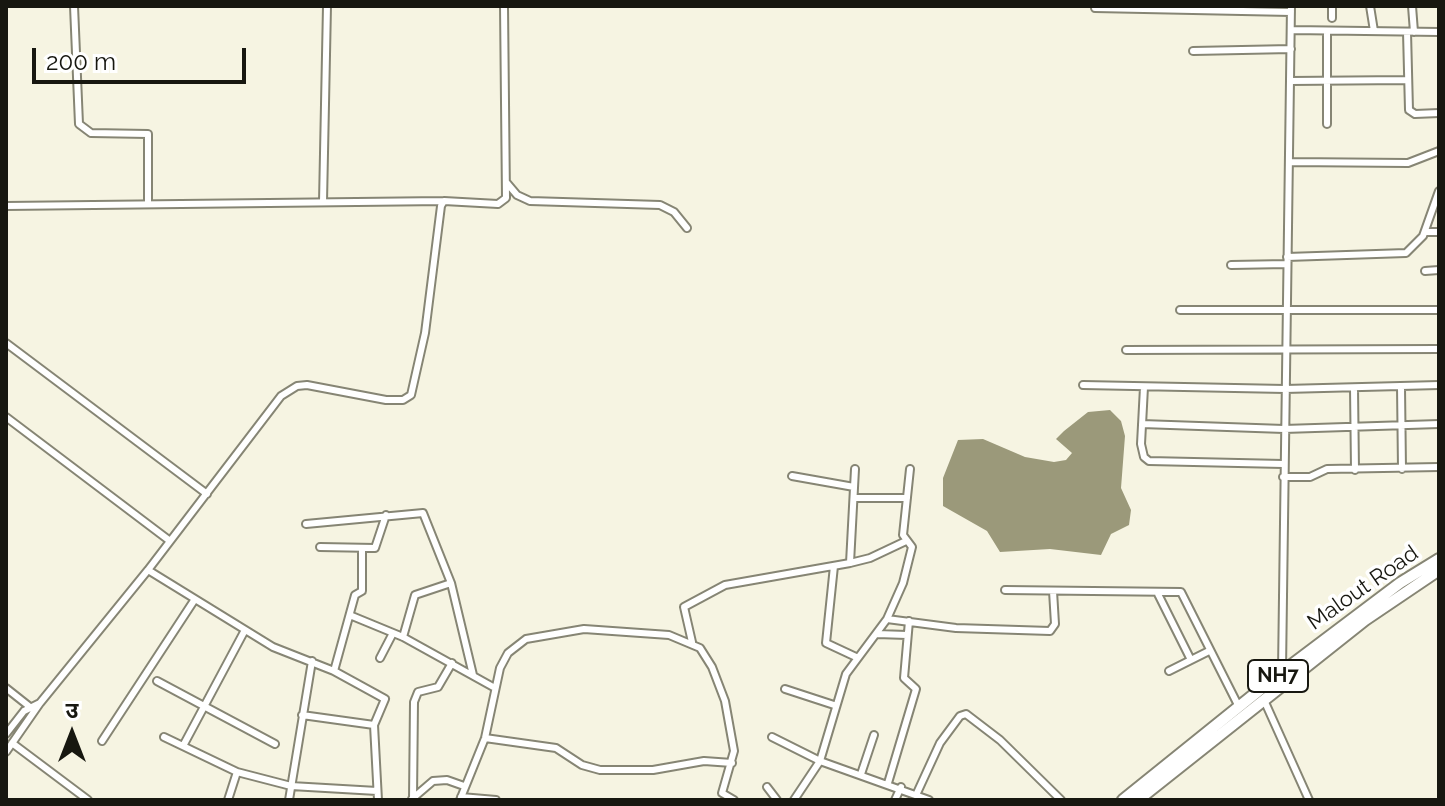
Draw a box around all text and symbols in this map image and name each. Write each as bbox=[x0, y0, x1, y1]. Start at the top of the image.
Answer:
scale bar bbox=[36, 32, 250, 82]
text: 200 m bbox=[46, 47, 116, 76]
street label: Malout Road bbox=[1303, 540, 1423, 636]
road number: NH7 bbox=[1248, 660, 1308, 692]
north arrow bbox=[32, 694, 112, 774]
text: उ bbox=[66, 697, 78, 723]

